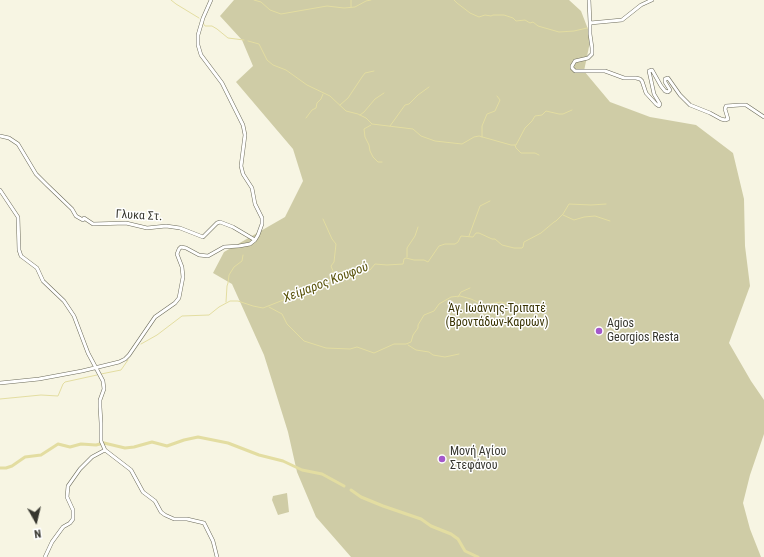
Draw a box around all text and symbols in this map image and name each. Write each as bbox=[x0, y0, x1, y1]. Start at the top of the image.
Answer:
street label: Γλυκα Στ. bbox=[115, 208, 163, 224]
water label: Χείμαρος Κουφού bbox=[281, 260, 371, 306]
park label: Άγ. Ιωάννης-Τριπατέ (Βροντάδων-Καρυών) bbox=[446, 302, 548, 330]
place label: Agios Georgios Resta bbox=[607, 317, 679, 345]
marker: Agios Georgios Resta bbox=[594, 326, 604, 336]
place label: Μονή Αγίου Στεφάνου bbox=[450, 445, 506, 473]
marker: Μονή Αγίου Στεφάνου bbox=[437, 454, 447, 464]
north arrow bbox=[16, 501, 56, 541]
text: N bbox=[33, 526, 42, 540]

